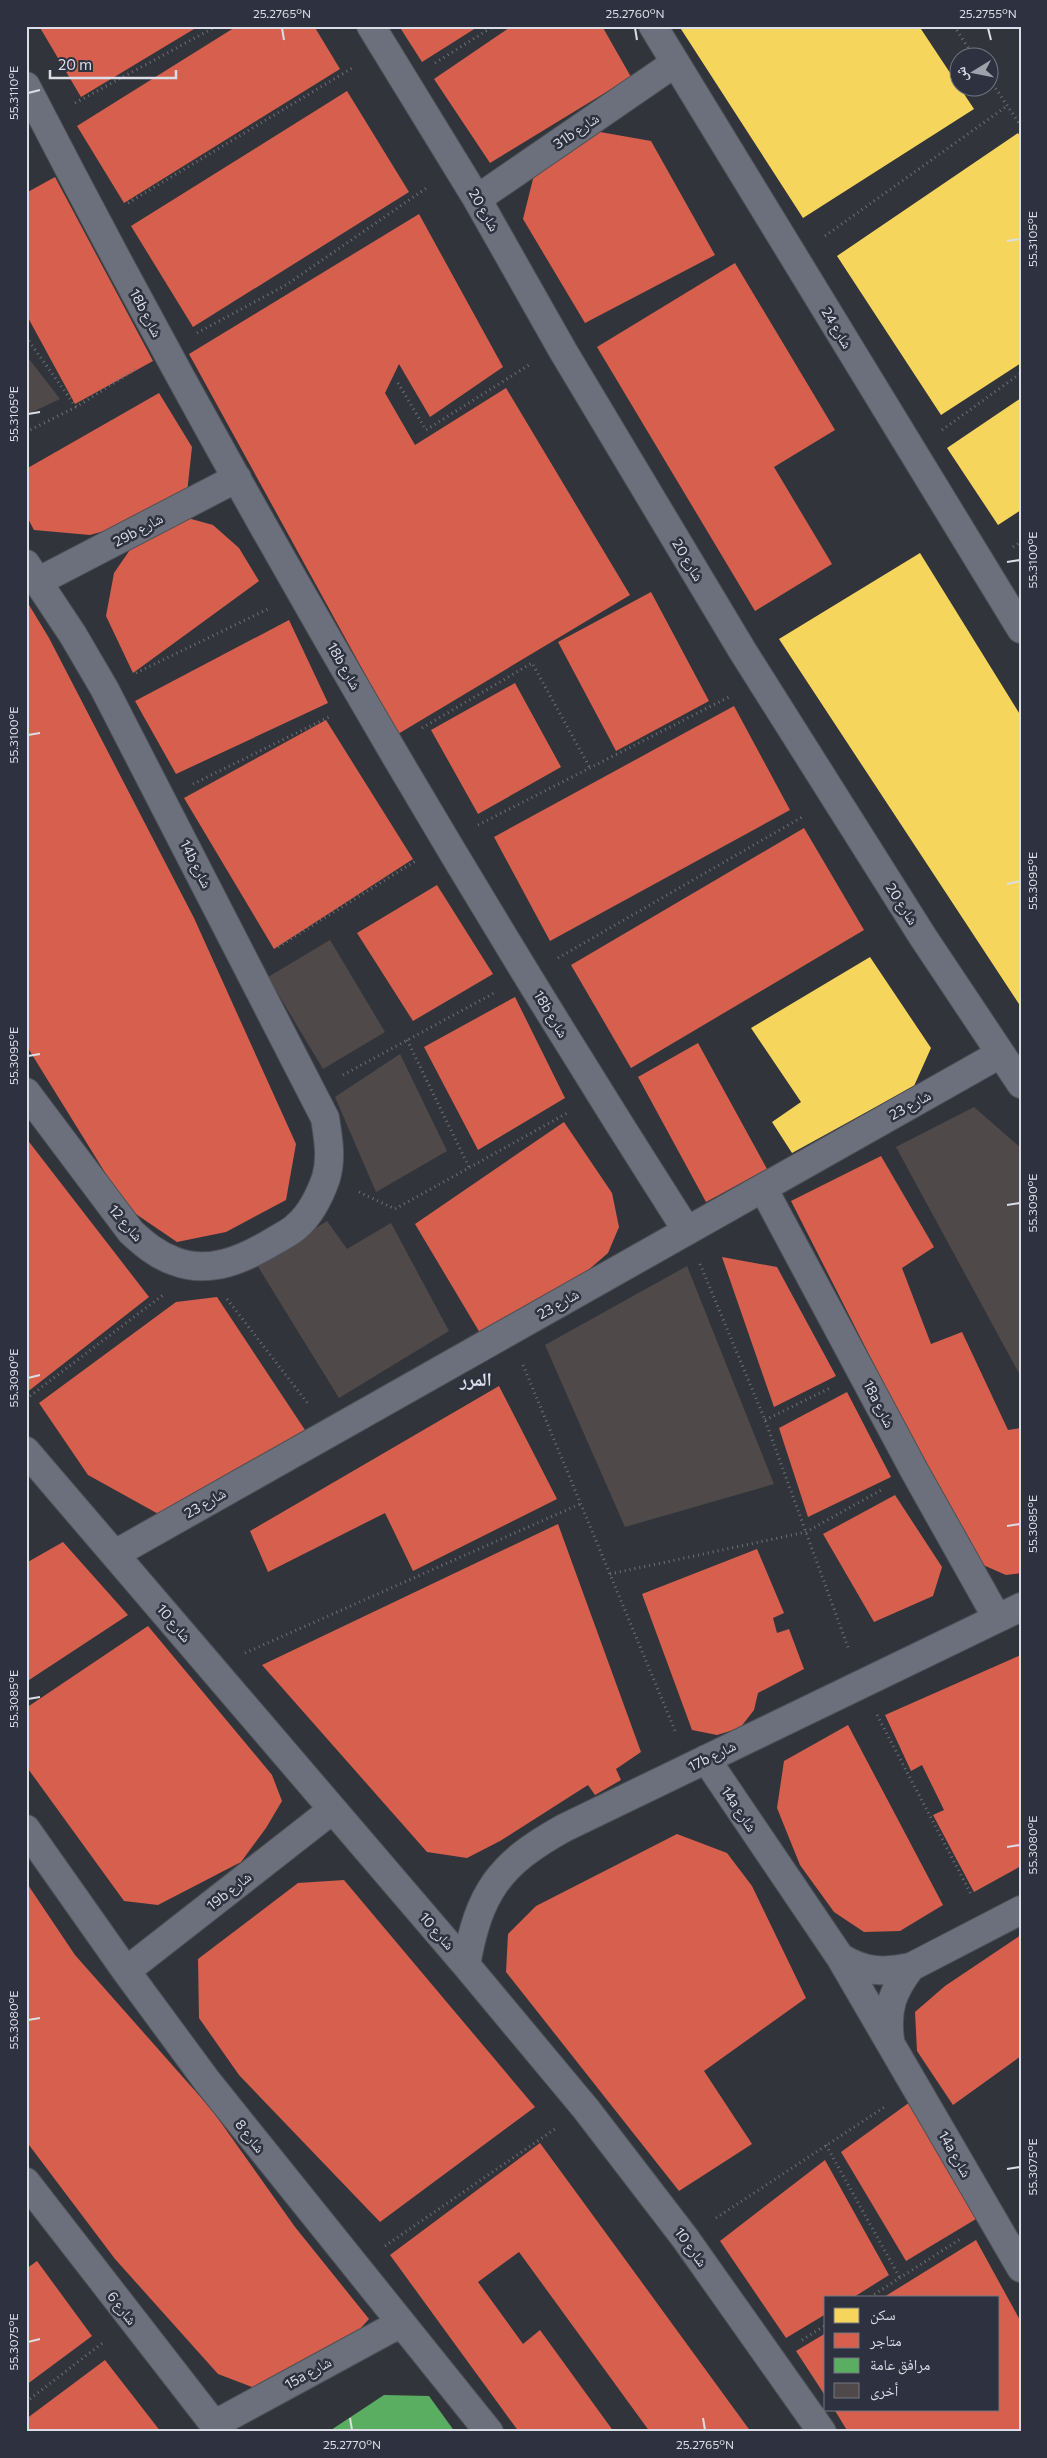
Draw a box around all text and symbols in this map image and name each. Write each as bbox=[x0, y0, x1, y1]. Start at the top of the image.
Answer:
text: 25.2765°N bbox=[253, 6, 311, 20]
text: 25.2760°N bbox=[606, 6, 664, 20]
text: 25.2755°N bbox=[959, 6, 1017, 20]
scale bar bbox=[50, 48, 176, 80]
north arrow bbox=[950, 48, 1000, 98]
text: 20 m bbox=[58, 55, 92, 73]
text: ش bbox=[951, 65, 971, 83]
text: 55.3110°E bbox=[6, 66, 20, 120]
street label: 31b شارع bbox=[550, 109, 603, 154]
street label: شارع 20 bbox=[464, 186, 503, 235]
text: 55.3105°E bbox=[1025, 211, 1039, 267]
street label: 18b شارع bbox=[125, 286, 166, 341]
street label: شارع 24 bbox=[817, 304, 856, 353]
text: 55.3105°E bbox=[6, 386, 20, 442]
street label: 29b شارع bbox=[110, 509, 166, 551]
text: 55.3100°E bbox=[1025, 532, 1039, 588]
street label: شارع 20 bbox=[668, 536, 708, 585]
street label: 18b شارع bbox=[322, 639, 365, 694]
text: 55.3100°E bbox=[6, 707, 20, 763]
street label: 14b شارع bbox=[175, 837, 216, 892]
text: 55.3095°E bbox=[1025, 852, 1039, 910]
street label: شارع 20 bbox=[881, 880, 922, 929]
street label: 18b شارع bbox=[529, 987, 572, 1041]
text: 55.3095°E bbox=[6, 1027, 20, 1085]
street label: شارع 23 bbox=[886, 1086, 935, 1125]
text: 55.3090°E bbox=[1025, 1174, 1039, 1232]
street label: شارع 12 bbox=[104, 1201, 147, 1246]
street label: شارع 23 bbox=[534, 1285, 583, 1324]
text: 55.3090°E bbox=[6, 1349, 20, 1407]
district label: المرر bbox=[459, 1367, 492, 1390]
street label: 18a شارع bbox=[858, 1377, 899, 1431]
street label: شارع 23 bbox=[181, 1484, 230, 1523]
text: 55.3085°E bbox=[1025, 1495, 1039, 1553]
street label: شارع 10 bbox=[152, 1600, 195, 1646]
text: 55.3085°E bbox=[6, 1670, 20, 1728]
street label: 17b شارع bbox=[685, 1737, 739, 1776]
street label: 14a شارع bbox=[716, 1783, 761, 1836]
text: 55.3080°E bbox=[1025, 1816, 1039, 1874]
street label: 19b شارع bbox=[203, 1868, 256, 1915]
street label: شارع 10 bbox=[415, 1908, 458, 1954]
text: 55.3080°E bbox=[6, 1991, 20, 2049]
street label: شارع 8 bbox=[230, 2116, 269, 2157]
street label: 14a شارع bbox=[934, 2127, 976, 2181]
text: 55.3075°E bbox=[1025, 2138, 1039, 2196]
street label: شارع 10 bbox=[670, 2224, 711, 2271]
street label: شارع 6 bbox=[102, 2288, 141, 2329]
legend bbox=[824, 2296, 1000, 2410]
text: سكن bbox=[870, 2305, 896, 2325]
text: 55.3075°E bbox=[6, 2313, 20, 2371]
text: متاجر bbox=[869, 2331, 902, 2350]
street label: 15a شارع bbox=[281, 2353, 335, 2394]
text: مرافق عامة bbox=[870, 2355, 930, 2375]
text: أخرى bbox=[870, 2381, 899, 2401]
text: 25.2770°N bbox=[323, 2437, 381, 2451]
text: 25.2765°N bbox=[676, 2437, 734, 2451]

